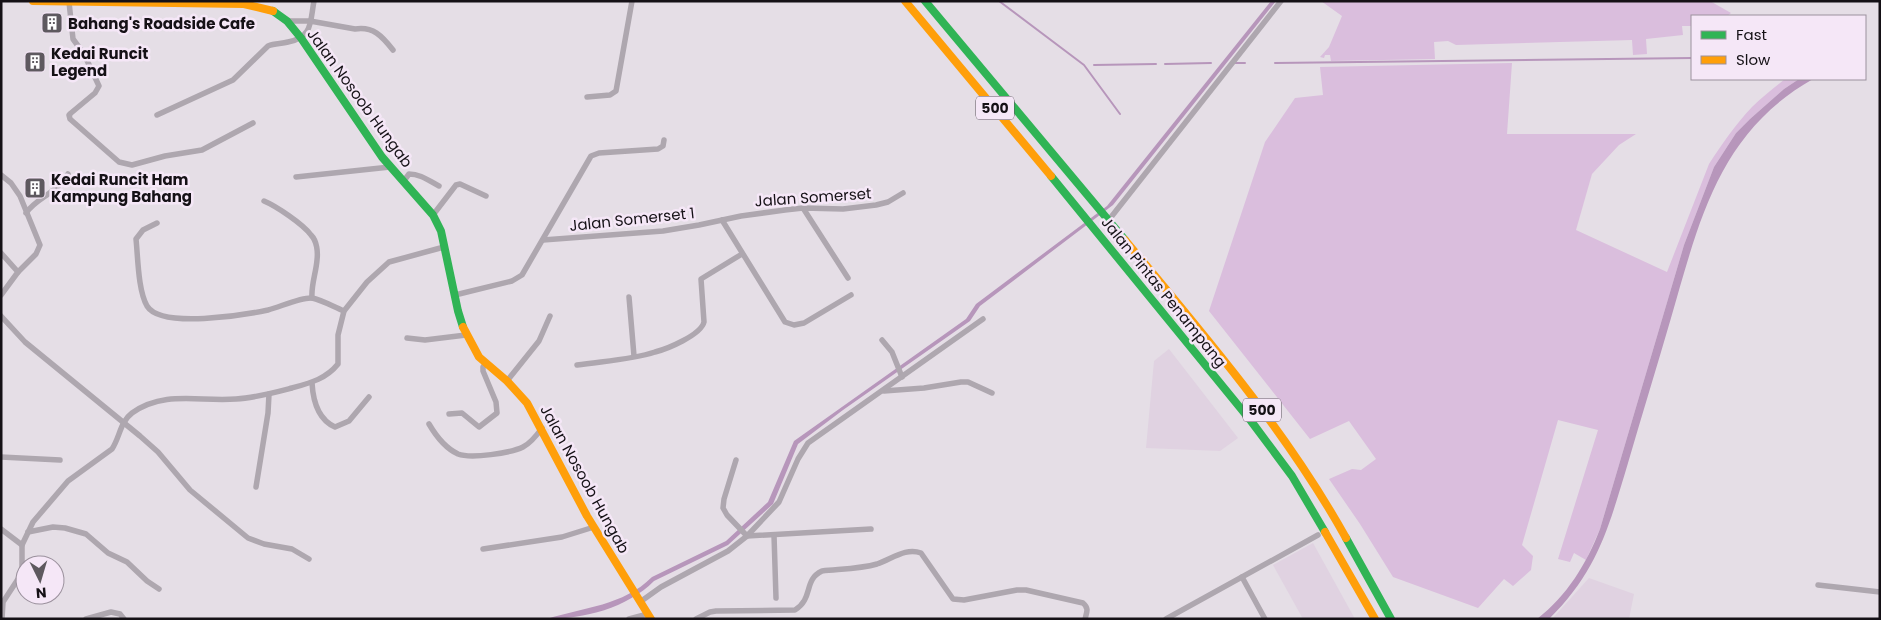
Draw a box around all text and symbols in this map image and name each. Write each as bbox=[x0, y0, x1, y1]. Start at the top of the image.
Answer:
building icon: Bahang's Roadside Cafe bbox=[40, 11, 64, 35]
place label: Bahang's Roadside Cafe bbox=[68, 13, 255, 34]
legend bbox=[1691, 15, 1866, 80]
street label: Jalan Nosoob Hungab bbox=[302, 24, 418, 172]
text: Fast bbox=[1736, 24, 1767, 45]
place label: Kedai Runcit Legend bbox=[51, 43, 148, 81]
text: Slow bbox=[1736, 49, 1771, 70]
building icon: Kedai Runcit Legend bbox=[23, 50, 47, 74]
road number: 500 bbox=[976, 96, 1014, 120]
place label: Kedai Runcit Ham Kampung Bahang bbox=[51, 169, 192, 207]
building icon: Kedai Runcit Ham Kampung Bahang bbox=[23, 176, 47, 200]
street label: Jalan Somerset bbox=[754, 182, 872, 212]
street label: Jalan Somerset 1 bbox=[568, 202, 696, 236]
street label: Jalan Pintas Penampang bbox=[1097, 212, 1231, 372]
road number: 500 bbox=[1243, 398, 1281, 422]
street label: Jalan Nosoob Hungab bbox=[535, 401, 635, 557]
north arrow bbox=[15, 555, 65, 605]
text: N bbox=[35, 583, 47, 603]

